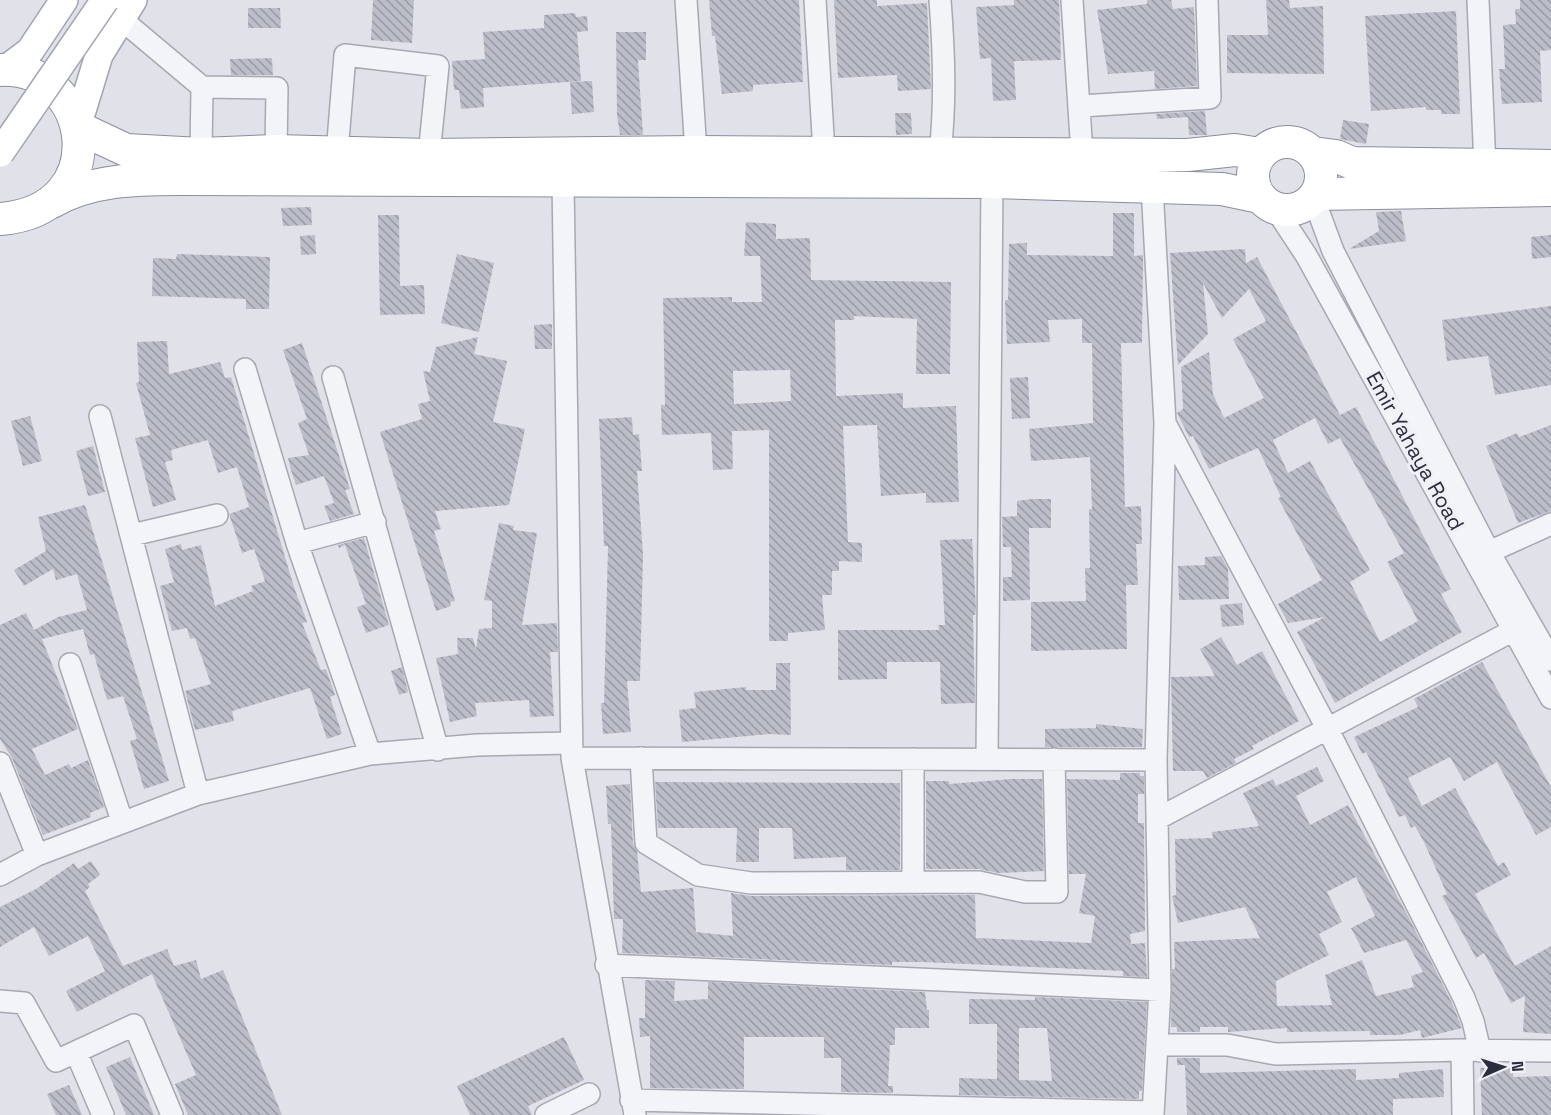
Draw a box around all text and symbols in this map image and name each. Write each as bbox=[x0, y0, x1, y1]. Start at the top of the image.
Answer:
street label: Emir Yahaya Road bbox=[1361, 366, 1470, 535]
north arrow bbox=[1473, 1037, 1533, 1097]
text: N bbox=[1507, 1060, 1528, 1072]

